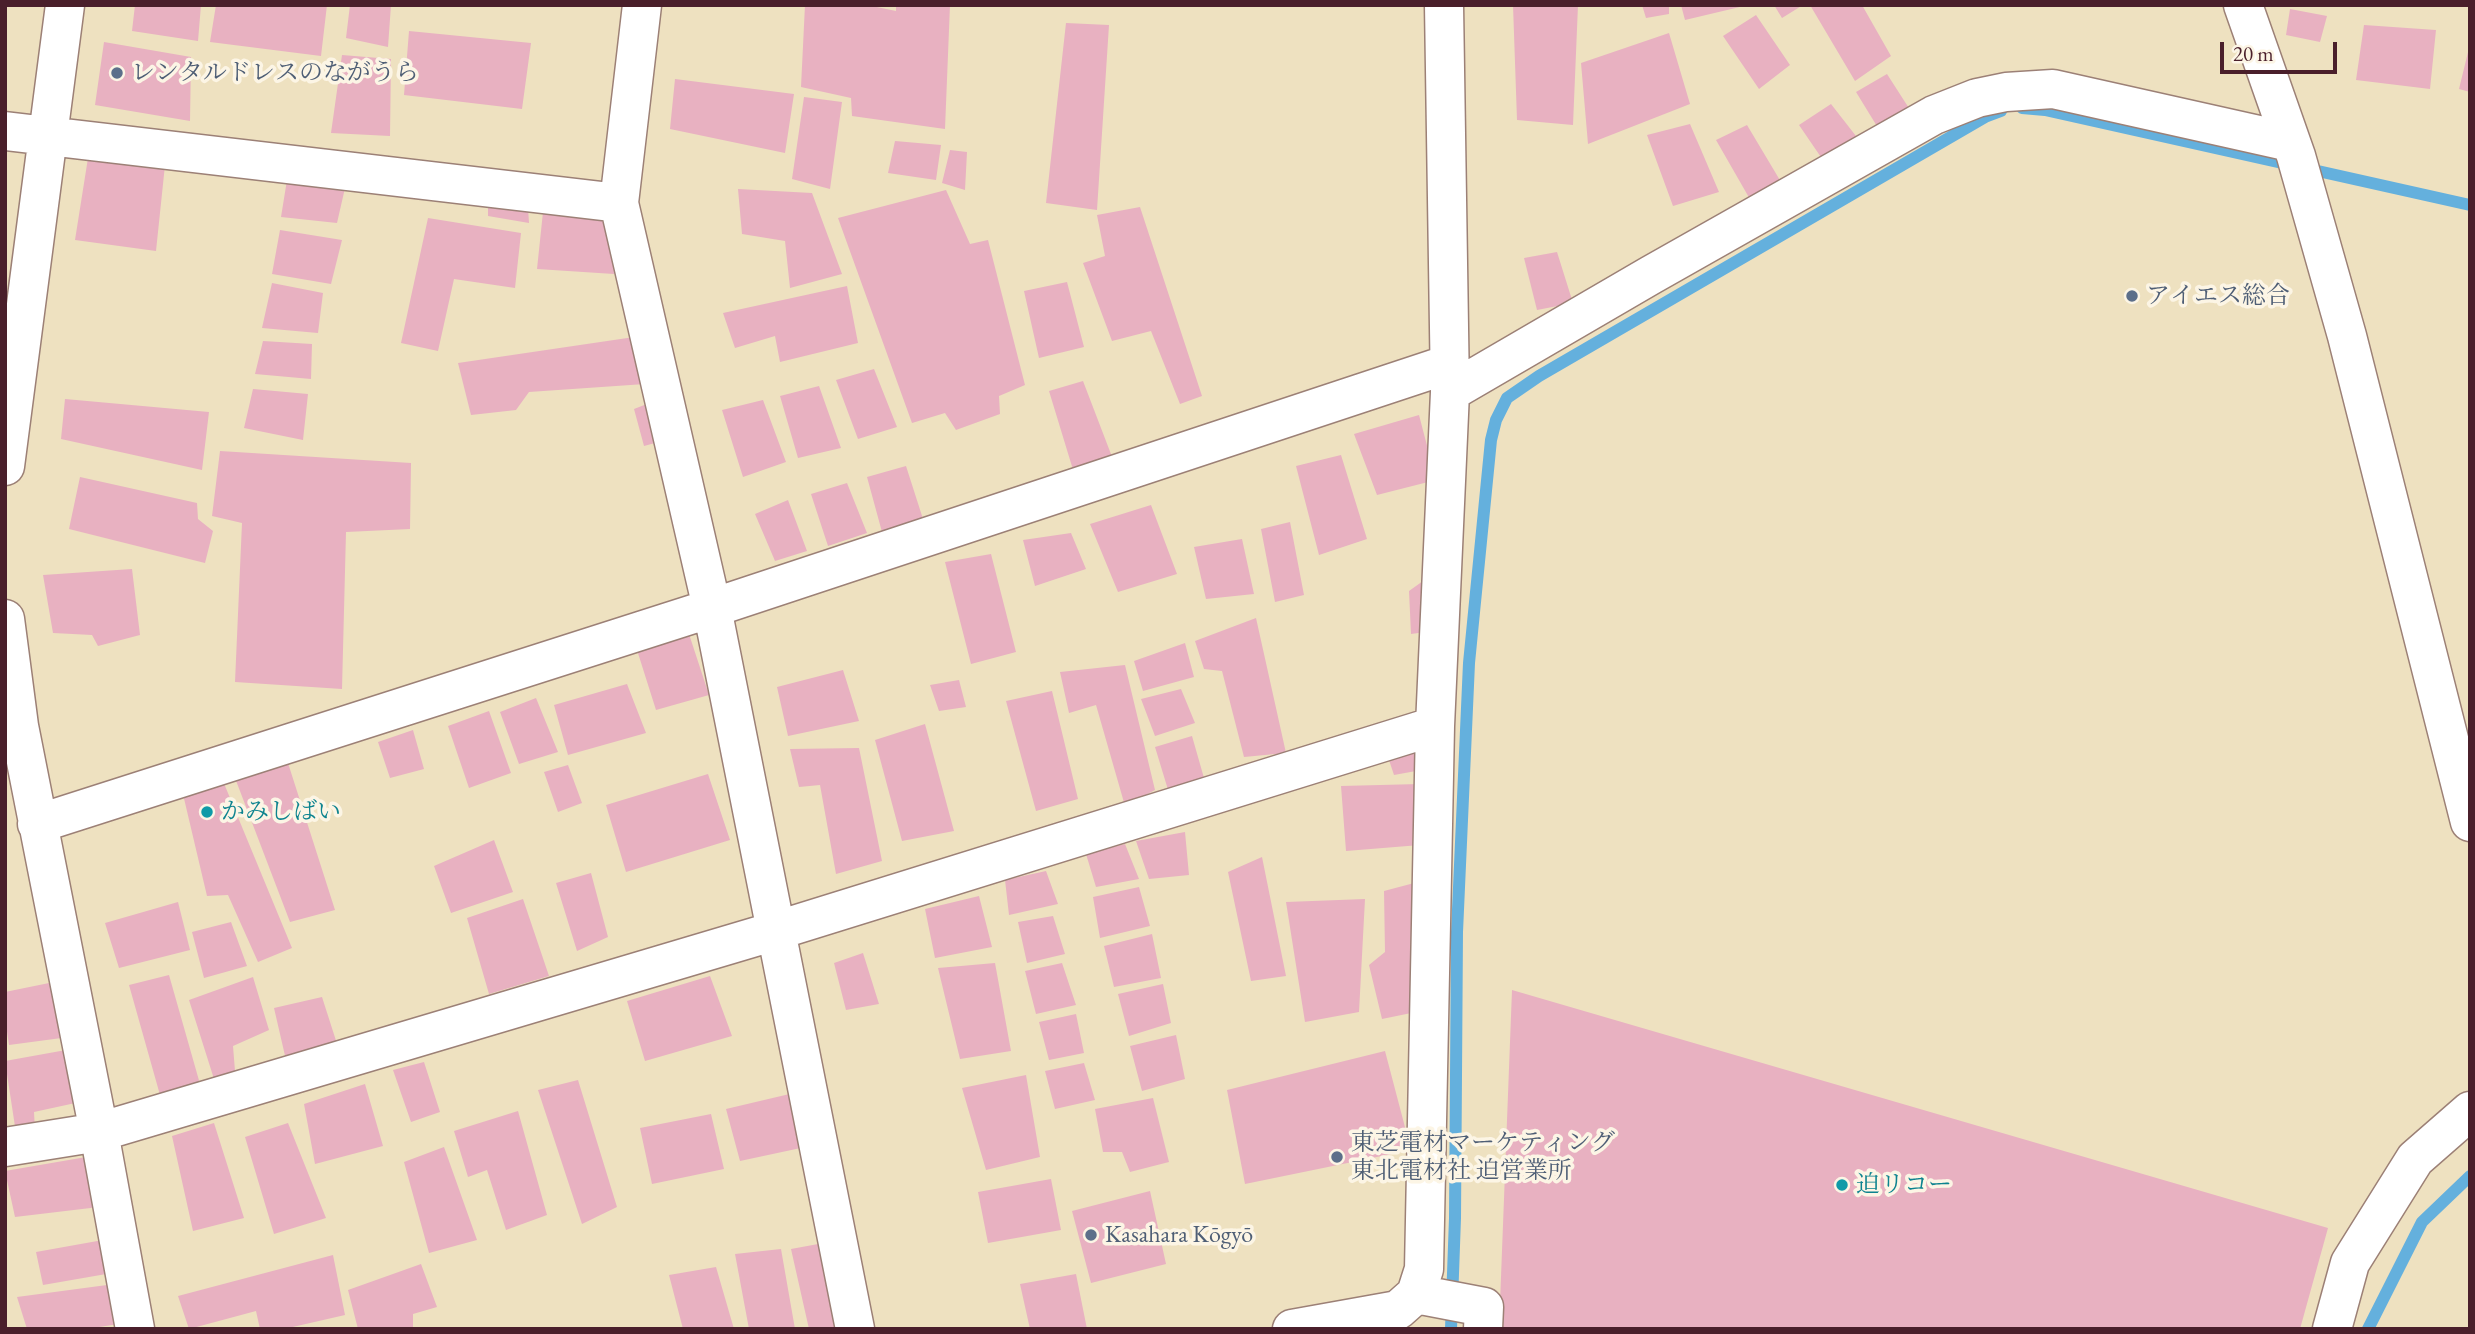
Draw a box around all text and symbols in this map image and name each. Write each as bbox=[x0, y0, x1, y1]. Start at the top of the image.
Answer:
scale bar bbox=[2223, 28, 2340, 72]
text: 20 m bbox=[2233, 40, 2274, 67]
place label: レンタルドレスのながうら bbox=[131, 59, 419, 87]
marker: レンタルドレスのながうら bbox=[109, 65, 125, 81]
place label: アイエス総合 bbox=[2146, 282, 2290, 310]
marker: アイエス総合 bbox=[2124, 288, 2140, 304]
place label: かみしばい bbox=[221, 798, 341, 826]
marker: かみしばい bbox=[199, 804, 215, 820]
place label: 東芝電材マーケティング 東北電材社 迫営業所 bbox=[1351, 1129, 1615, 1185]
marker: 東芝電材マーケティング 東北電材社 迫営業所 bbox=[1329, 1149, 1345, 1165]
place label: 迫リコー bbox=[1856, 1171, 1952, 1199]
marker: 迫リコー bbox=[1834, 1177, 1850, 1193]
place label: Kasahara Kōgyō bbox=[1105, 1221, 1253, 1249]
marker: Kasahara Kōgyō bbox=[1083, 1227, 1099, 1243]

